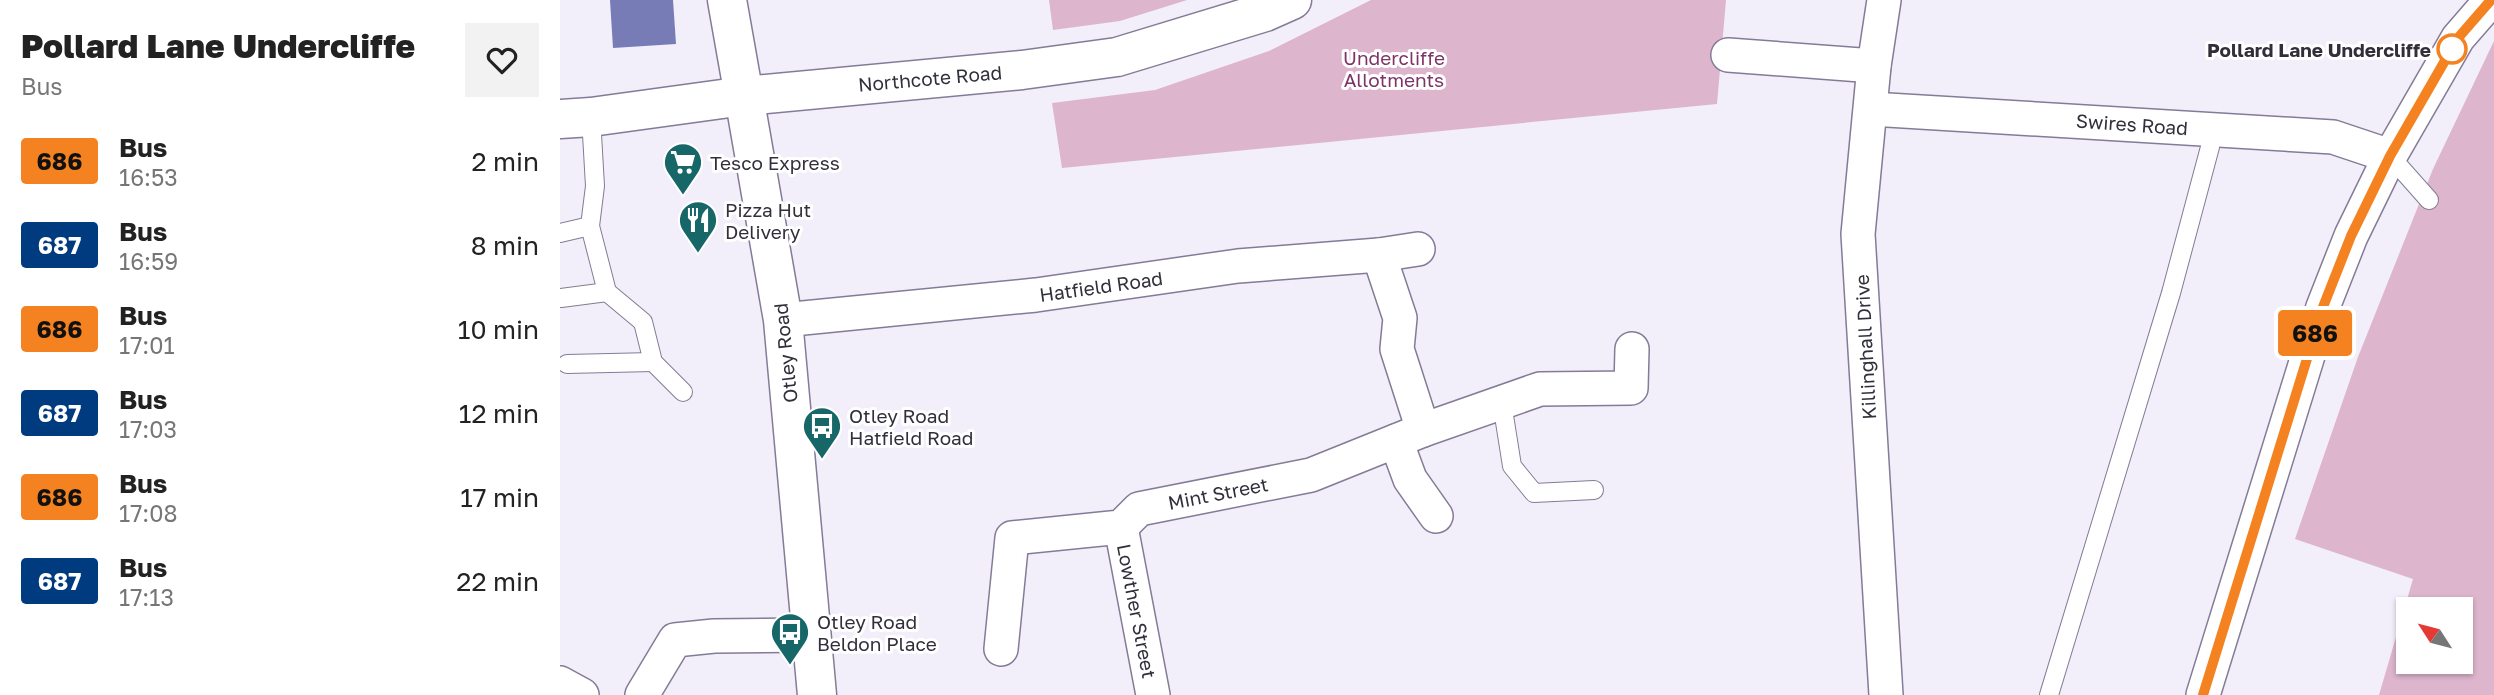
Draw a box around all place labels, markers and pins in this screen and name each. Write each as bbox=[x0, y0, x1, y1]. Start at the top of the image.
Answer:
marker: Pollard Lane Undercliffe bbox=[2437, 34, 2467, 64]
place label: Pollard Lane Undercliffe bbox=[2207, 38, 2431, 61]
supermarket icon: Tesco Express bbox=[662, 141, 704, 196]
place label: Tesco Express bbox=[710, 151, 840, 174]
place label: Pizza Hut Delivery bbox=[725, 198, 811, 243]
restaurant icon: Pizza Hut Delivery bbox=[677, 199, 719, 254]
place label: Otley Road Hatfield Road bbox=[849, 404, 974, 449]
bus stop icon: Otley Road Hatfield Road bbox=[801, 405, 843, 460]
place label: Otley Road Beldon Place bbox=[817, 610, 937, 655]
bus stop icon: Otley Road Beldon Place bbox=[769, 611, 811, 666]

